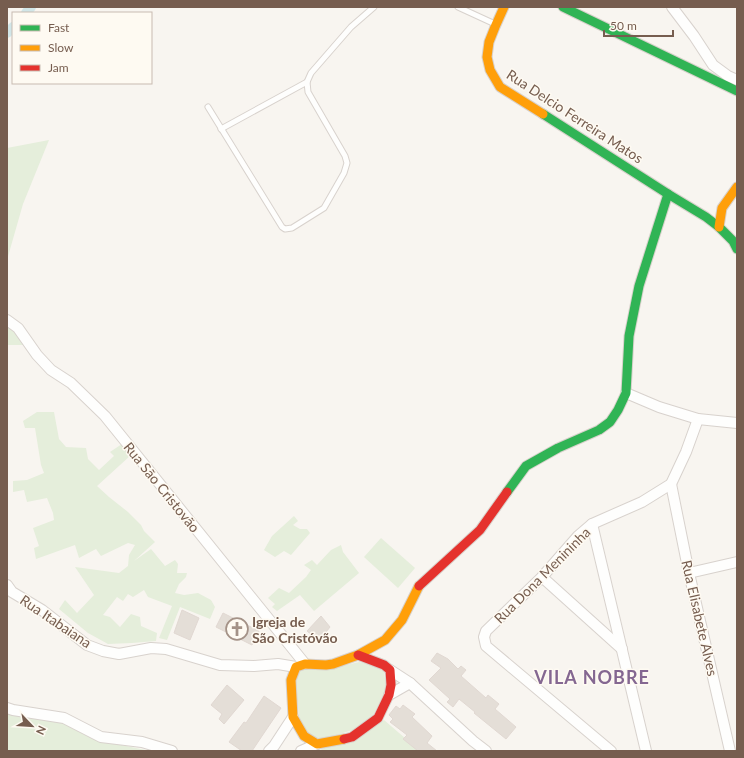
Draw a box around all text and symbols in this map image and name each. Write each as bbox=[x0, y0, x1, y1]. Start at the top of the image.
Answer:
legend bbox=[12, 12, 152, 84]
scale bar bbox=[604, 12, 673, 38]
text: 50 m bbox=[610, 18, 637, 33]
text: Fast bbox=[48, 20, 70, 35]
text: Slow bbox=[48, 40, 74, 55]
text: Jam bbox=[48, 60, 69, 75]
street label: Rua Delcio Ferreira Matos bbox=[504, 66, 646, 166]
street label: Rua São Cristovão bbox=[120, 438, 204, 536]
street label: Rua Dona Menininha bbox=[490, 523, 594, 627]
street label: Rua Elisabete Alves bbox=[678, 558, 722, 678]
street label: Rua Itabaiana bbox=[17, 591, 95, 651]
place label: Igreja de São Cristóvão bbox=[252, 613, 338, 646]
church icon: Igreja de São Cristóvão bbox=[224, 616, 250, 642]
district label: VILA NOBRE bbox=[533, 666, 650, 688]
north arrow bbox=[12, 706, 52, 746]
text: N bbox=[34, 724, 49, 737]

